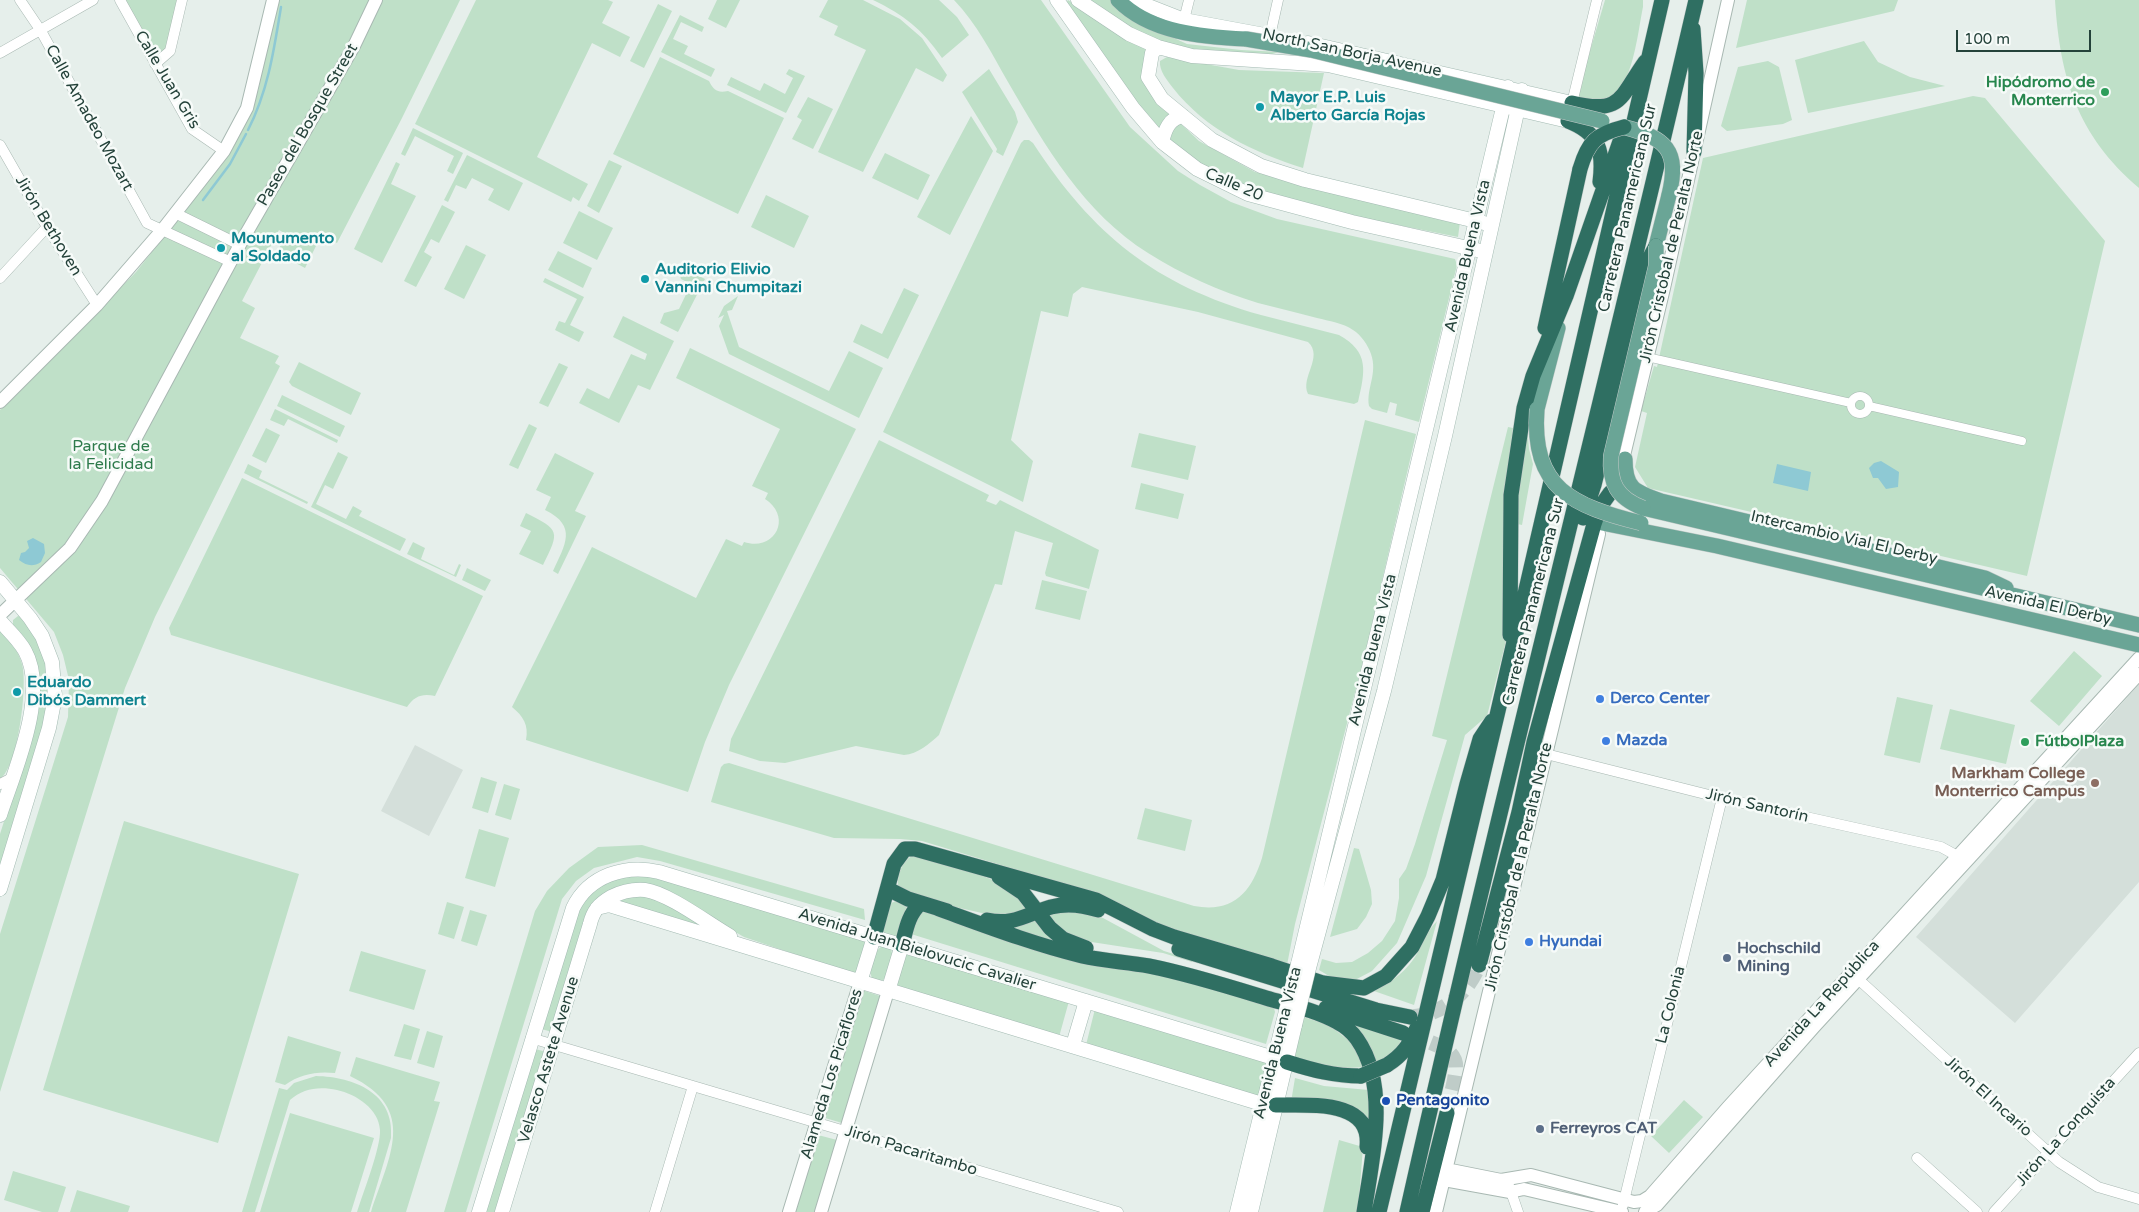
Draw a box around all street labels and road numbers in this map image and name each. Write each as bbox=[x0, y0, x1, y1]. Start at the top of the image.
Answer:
street label: North San Borja Avenue bbox=[1261, 25, 1443, 81]
street label: Calle Juan Gris bbox=[130, 27, 204, 133]
street label: Paseo del Bosque Street bbox=[254, 40, 362, 210]
street label: Calle Amadeo Mozart bbox=[41, 42, 137, 194]
street label: Carretera Panamericana Sur bbox=[1595, 102, 1661, 314]
street label: Jirón Cristobal de Peralta Norte bbox=[1636, 129, 1708, 365]
street label: Calle 20 bbox=[1202, 164, 1266, 206]
street label: Jirón Bethoven bbox=[11, 172, 85, 280]
street label: Avenida Buena Vista bbox=[1441, 178, 1495, 334]
street label: Carretera Panamericana Sur bbox=[1499, 496, 1569, 708]
street label: Intercambio Vial El Derby bbox=[1749, 507, 1939, 569]
street label: Avenida Buena Vista bbox=[1345, 572, 1401, 728]
street label: Avenida El Derby bbox=[1983, 582, 2113, 630]
street label: Jirón Cristóbal de la Peralta Norte bbox=[1481, 741, 1557, 993]
street label: Jirón Santorín bbox=[1704, 785, 1810, 827]
street label: Avenida Juan Bielovucic Cavalier bbox=[796, 905, 1038, 995]
street label: Avenida La República bbox=[1760, 937, 1884, 1071]
street label: La Colonia bbox=[1652, 964, 1690, 1046]
street label: Avenida Buena Vista bbox=[1250, 965, 1306, 1121]
street label: Velasco Astete Avenue bbox=[514, 974, 584, 1146]
street label: Alameda Los Picaflores bbox=[797, 987, 867, 1161]
street label: Jirón El Incario bbox=[1940, 1053, 2036, 1141]
street label: Jirón La Conquista bbox=[2012, 1073, 2120, 1191]
street label: Jirón Pacaritambo bbox=[842, 1122, 980, 1180]

